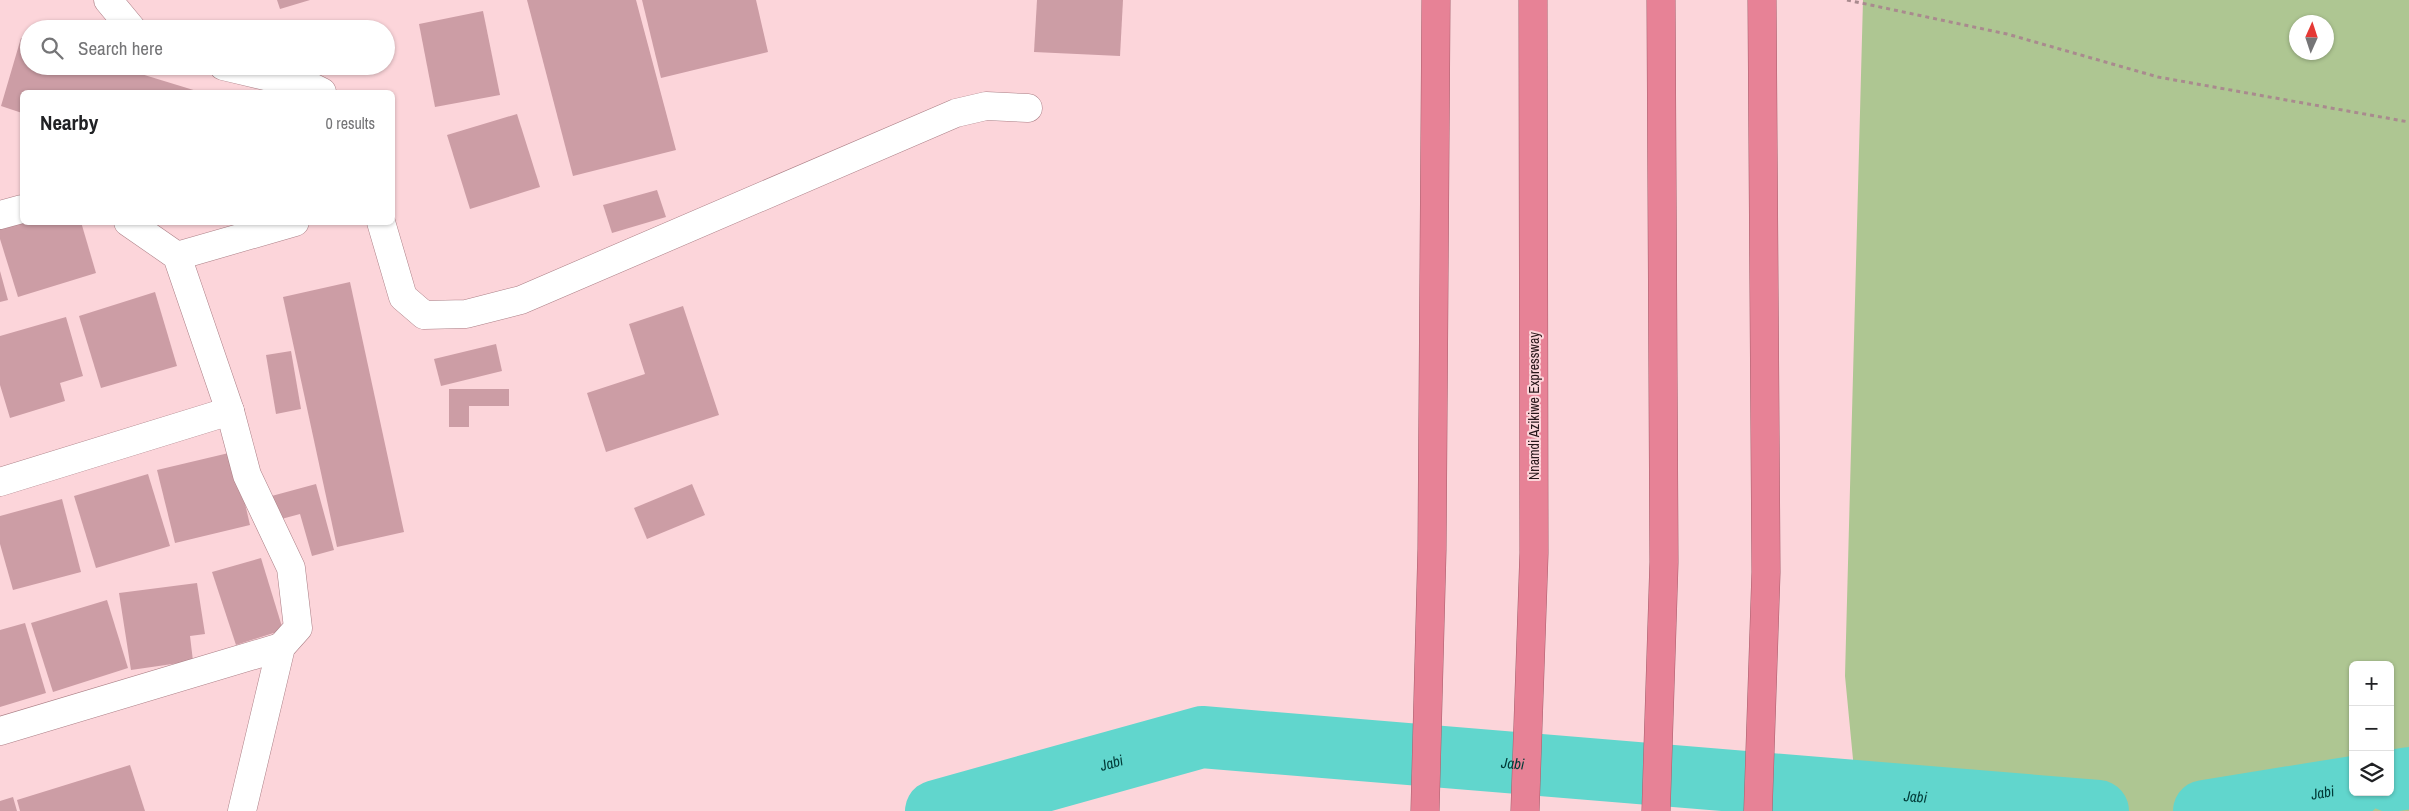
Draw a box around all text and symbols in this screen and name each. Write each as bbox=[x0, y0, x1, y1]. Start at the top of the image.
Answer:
north arrow bbox=[2289, 15, 2334, 60]
search box bbox=[20, 20, 395, 75]
icon: search bbox=[38, 34, 66, 62]
text: Search here bbox=[78, 35, 163, 61]
text: Nearby bbox=[40, 108, 98, 137]
text: 0 results bbox=[325, 112, 375, 134]
street label: Nnamdi Azikiwe Expressway bbox=[1525, 332, 1543, 480]
map controls bbox=[2349, 661, 2394, 796]
button: + bbox=[2349, 661, 2394, 706]
button: − bbox=[2349, 706, 2394, 751]
water label: Jabi bbox=[1096, 749, 1126, 776]
water label: Jabi bbox=[1499, 751, 1526, 774]
button: layers bbox=[2349, 751, 2394, 796]
water label: Jabi bbox=[2308, 780, 2336, 804]
water label: Jabi bbox=[1902, 784, 1929, 807]

